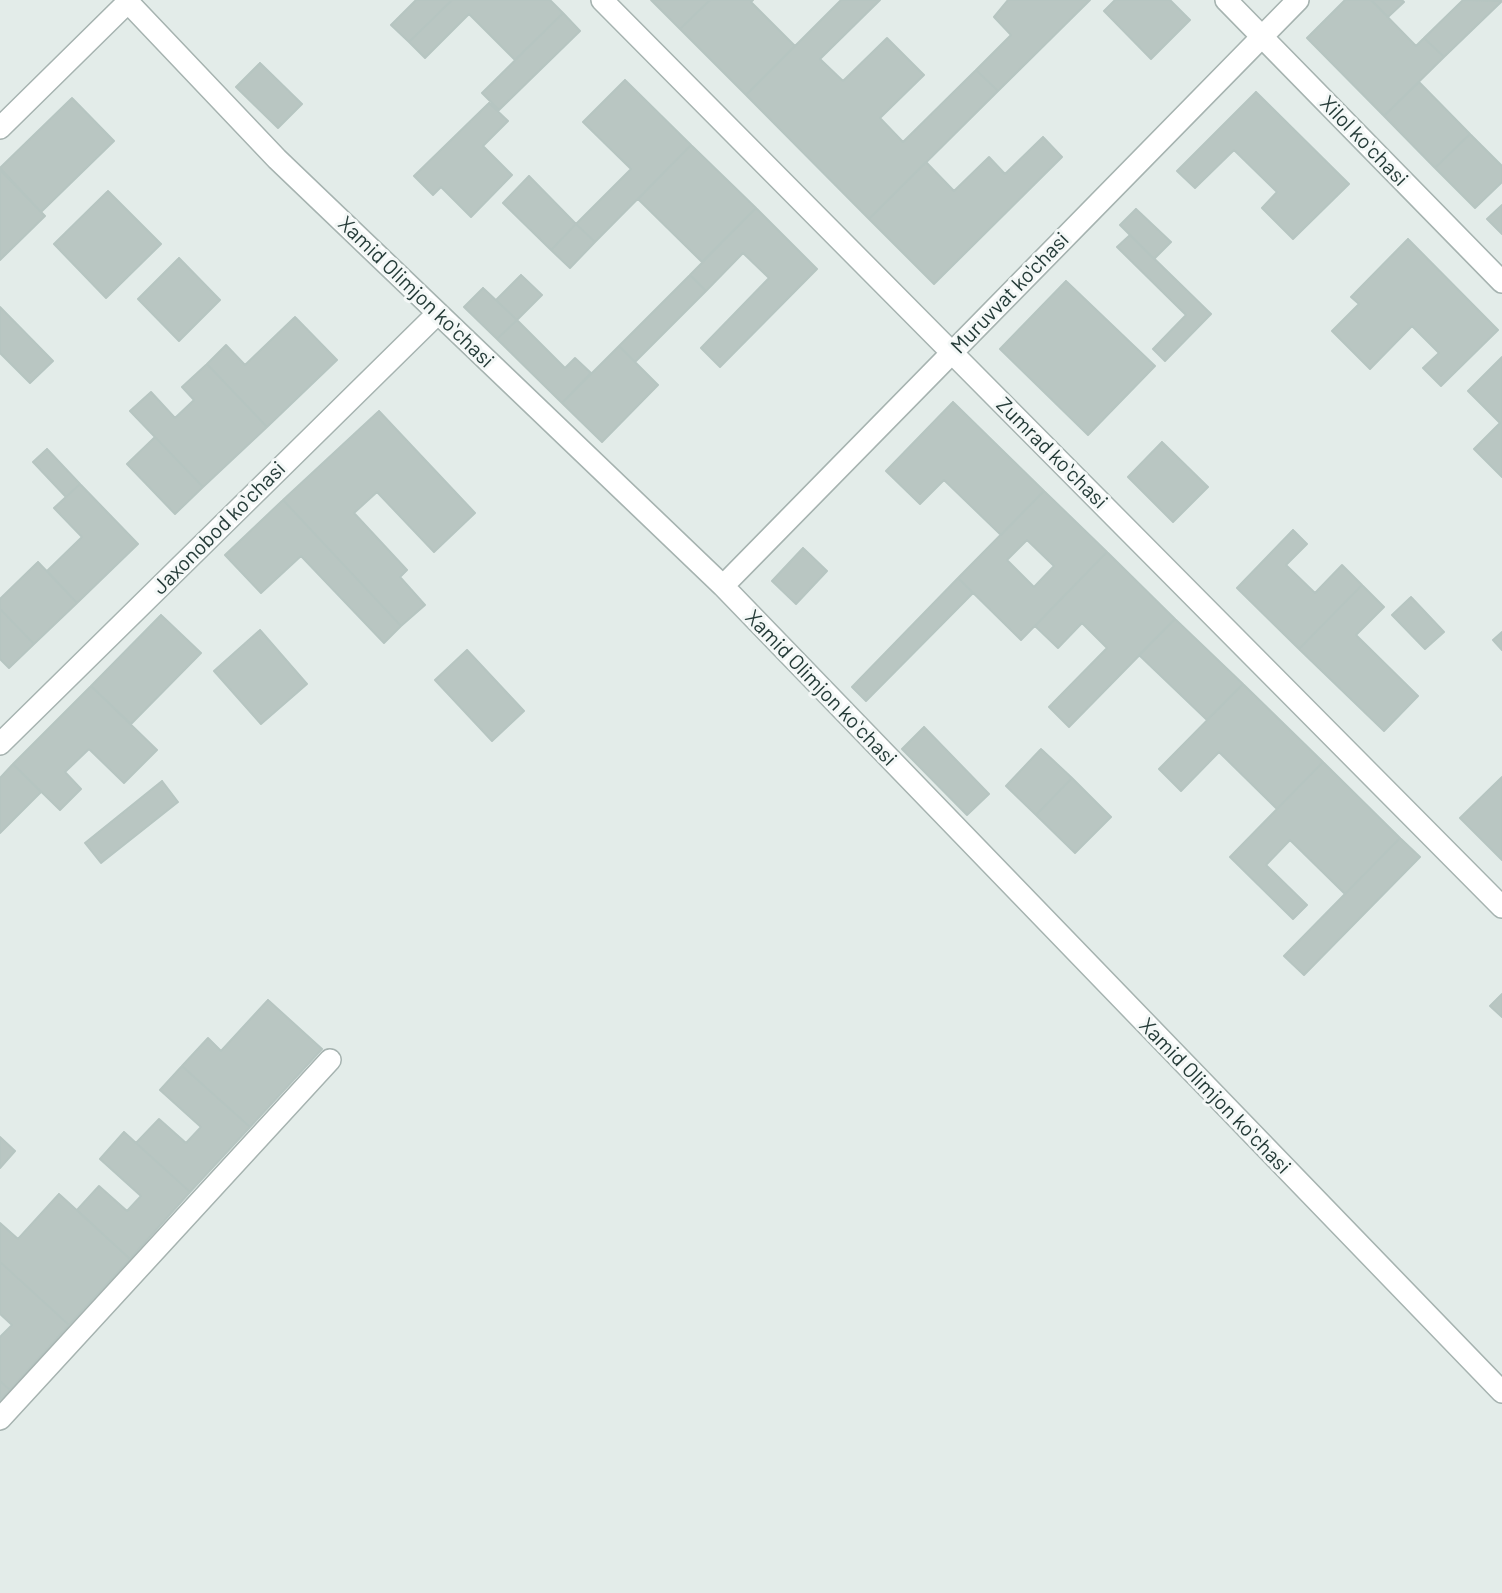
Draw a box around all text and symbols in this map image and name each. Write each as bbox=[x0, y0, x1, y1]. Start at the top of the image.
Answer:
street label: Xilol koʻchasi bbox=[1315, 91, 1413, 191]
street label: Xamid Olimjon koʻchasi bbox=[333, 211, 499, 373]
street label: Muruvvat ko'chasi bbox=[946, 227, 1074, 359]
street label: Zumrad koʻchasi bbox=[991, 392, 1113, 514]
street label: Jaxonobod koʻchasi bbox=[147, 456, 291, 600]
street label: Xamid Olimjon koʻchasi bbox=[740, 605, 902, 771]
street label: Xamid Olimjon koʻchasi bbox=[1134, 1013, 1296, 1179]

